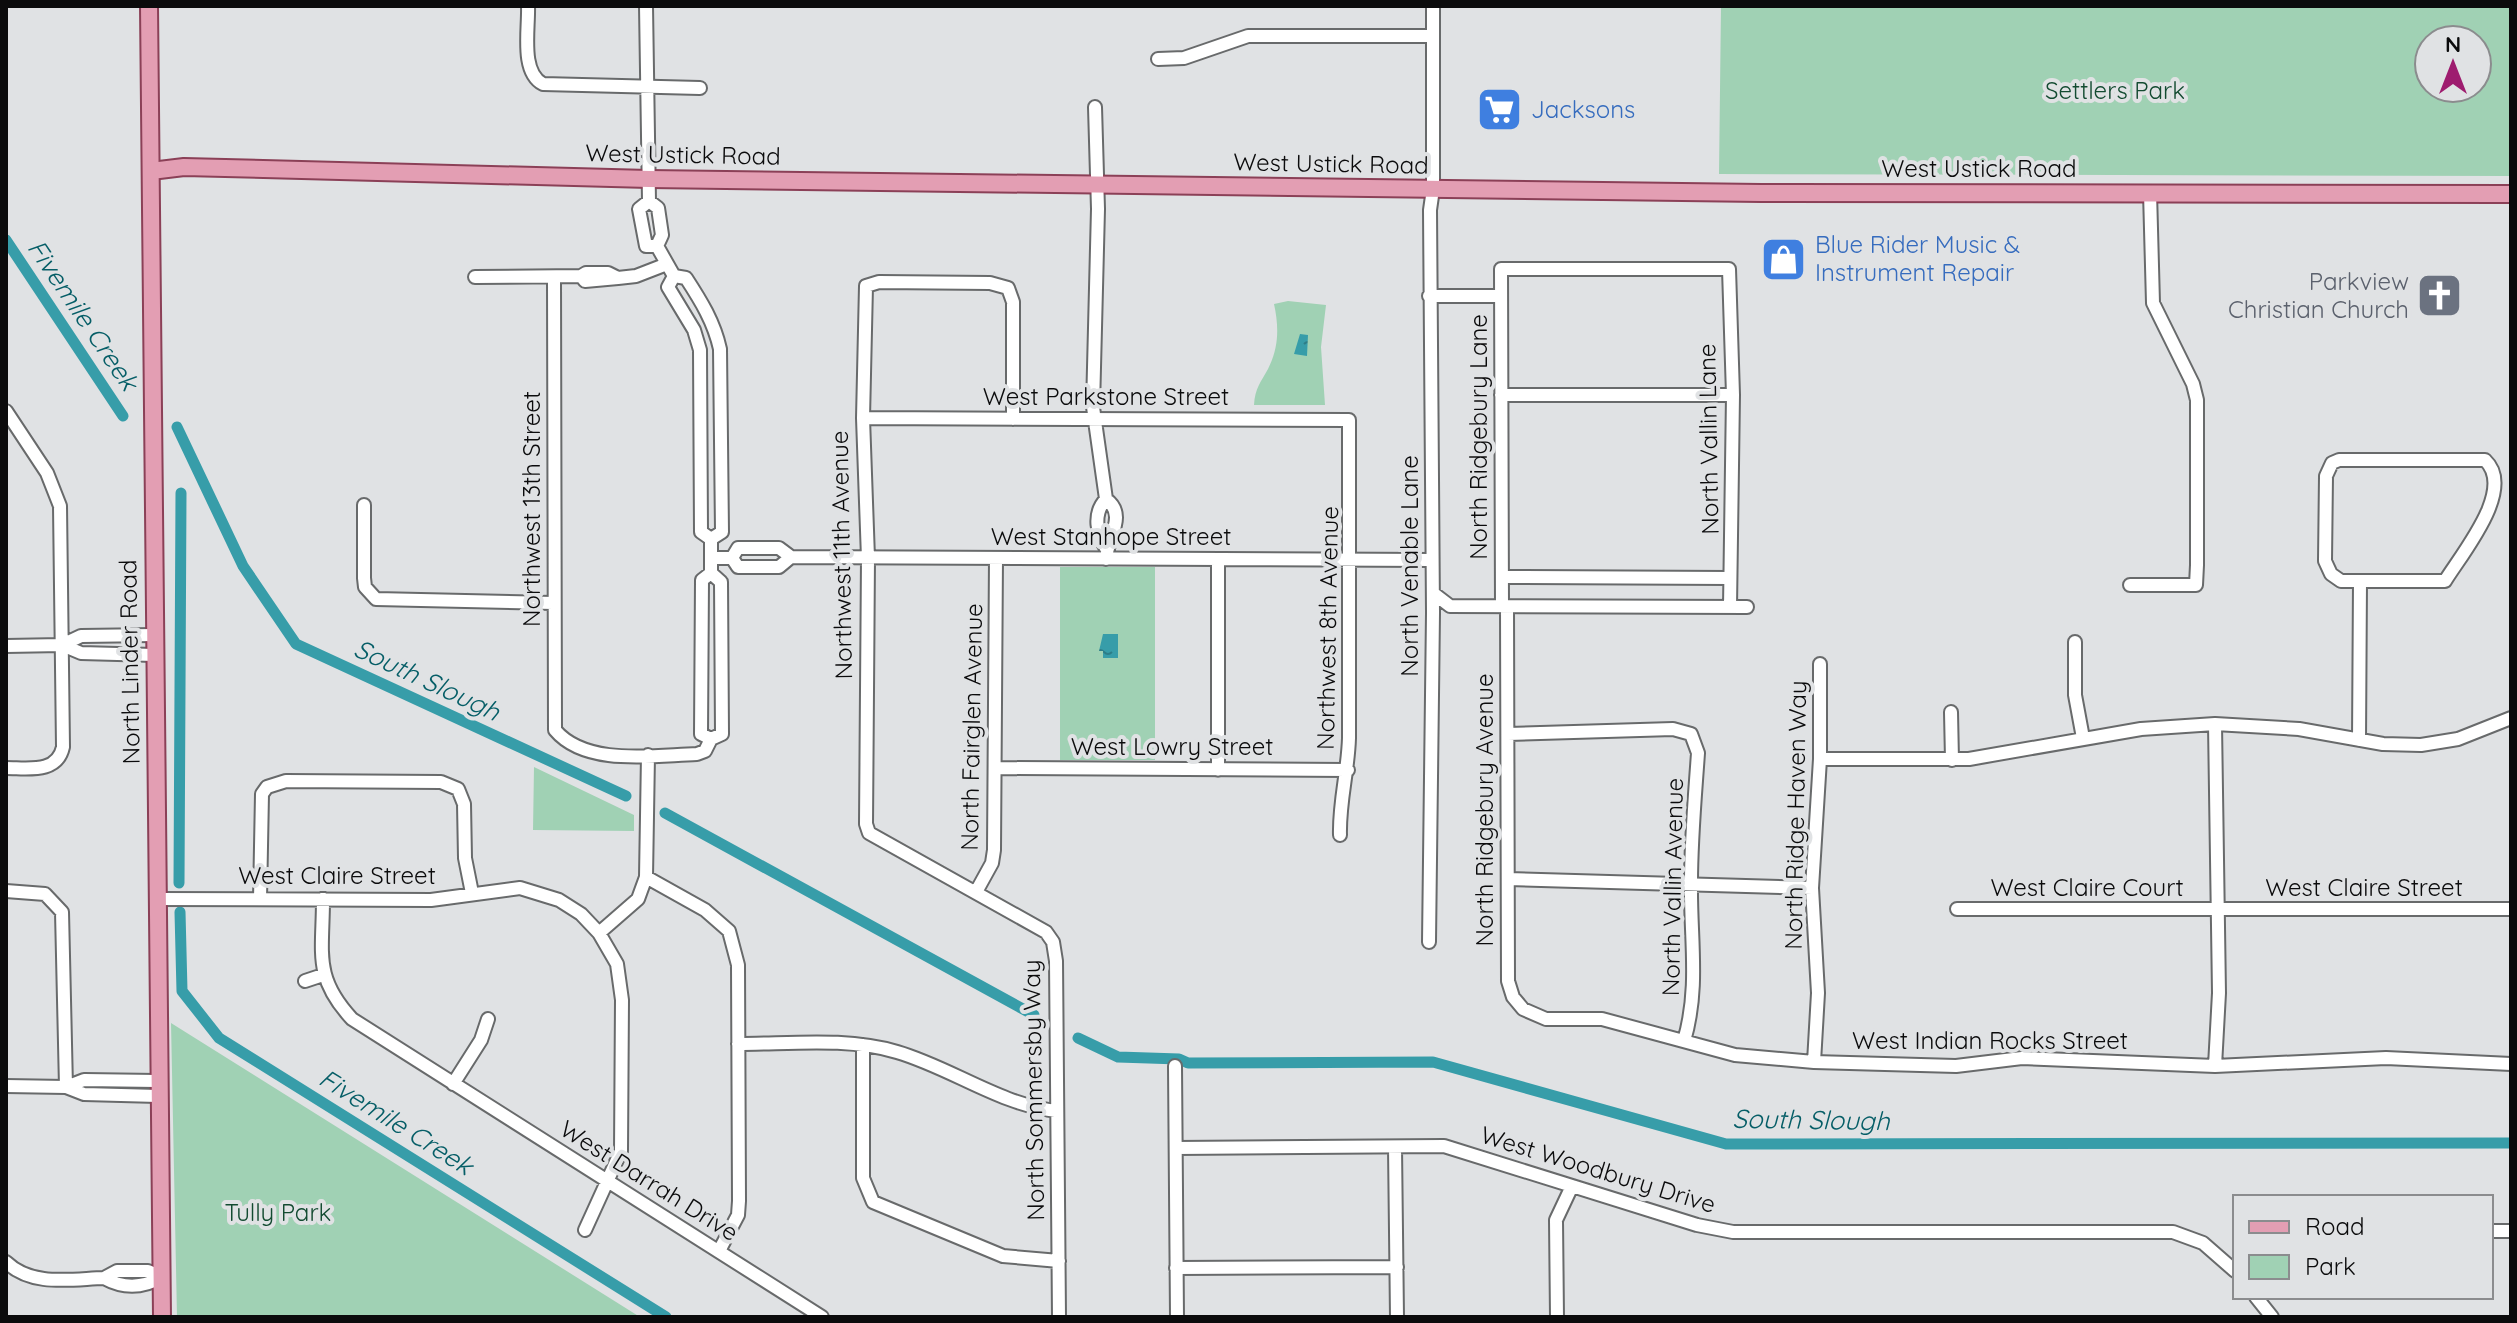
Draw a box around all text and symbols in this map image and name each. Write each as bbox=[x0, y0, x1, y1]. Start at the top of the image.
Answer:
north arrow bbox=[2413, 24, 2493, 104]
text: N bbox=[2445, 30, 2461, 58]
park label: Settlers Park bbox=[2045, 75, 2185, 105]
supermarket icon: Jacksons bbox=[1476, 86, 1524, 134]
place label: Jacksons bbox=[1531, 94, 1635, 124]
street label: West Ustick Road bbox=[585, 137, 781, 171]
street label: West Ustick Road bbox=[1233, 146, 1429, 180]
street label: West Ustick Road bbox=[1881, 153, 2077, 183]
place label: Blue Rider Music & Instrument Repair bbox=[1815, 229, 2020, 287]
water label: Fivemile Creek bbox=[21, 233, 147, 398]
shop icon: Blue Rider Music & Instrument Repair bbox=[1760, 235, 1808, 283]
place label: Parkview Christian Church bbox=[2228, 266, 2409, 324]
church icon: Parkview Christian Church bbox=[2416, 272, 2464, 320]
street label: North Ridgebury Lane bbox=[1463, 314, 1493, 560]
street label: North Vallin Lane bbox=[1691, 343, 1725, 535]
street label: West Parkstone Street bbox=[983, 381, 1229, 411]
street label: Northwest 13th Street bbox=[516, 391, 546, 627]
street label: Northwest 11th Avenue bbox=[824, 430, 858, 680]
street label: North Venable Lane bbox=[1394, 455, 1424, 677]
street label: Northwest 8th Avenue bbox=[1310, 506, 1344, 750]
street label: West Stanhope Street bbox=[991, 521, 1231, 551]
street label: North Linder Road bbox=[112, 559, 146, 765]
street label: North Fairglen Avenue bbox=[954, 603, 988, 851]
water label: South Slough bbox=[349, 631, 507, 728]
street label: North Ridgebury Avenue bbox=[1469, 673, 1499, 947]
street label: North Ridge Haven Way bbox=[1778, 680, 1812, 950]
street label: West Lowry Street bbox=[1071, 731, 1273, 761]
street label: North Vallin Avenue bbox=[1655, 778, 1689, 996]
street label: West Claire Street bbox=[238, 860, 436, 890]
street label: West Claire Court bbox=[1990, 872, 2184, 902]
street label: West Claire Street bbox=[2265, 872, 2463, 902]
street label: North Sommersby Way bbox=[1016, 959, 1050, 1221]
street label: West Indian Rocks Street bbox=[1852, 1025, 2128, 1055]
water label: Fivemile Creek bbox=[313, 1061, 481, 1183]
water label: South Slough bbox=[1732, 1102, 1891, 1137]
street label: West Darrah Drive bbox=[555, 1113, 744, 1247]
street label: West Woodbury Drive bbox=[1477, 1119, 1719, 1219]
legend bbox=[2233, 1195, 2493, 1299]
park label: Tully Park bbox=[225, 1197, 331, 1227]
text: Road bbox=[2305, 1211, 2365, 1241]
text: Park bbox=[2305, 1251, 2356, 1281]

